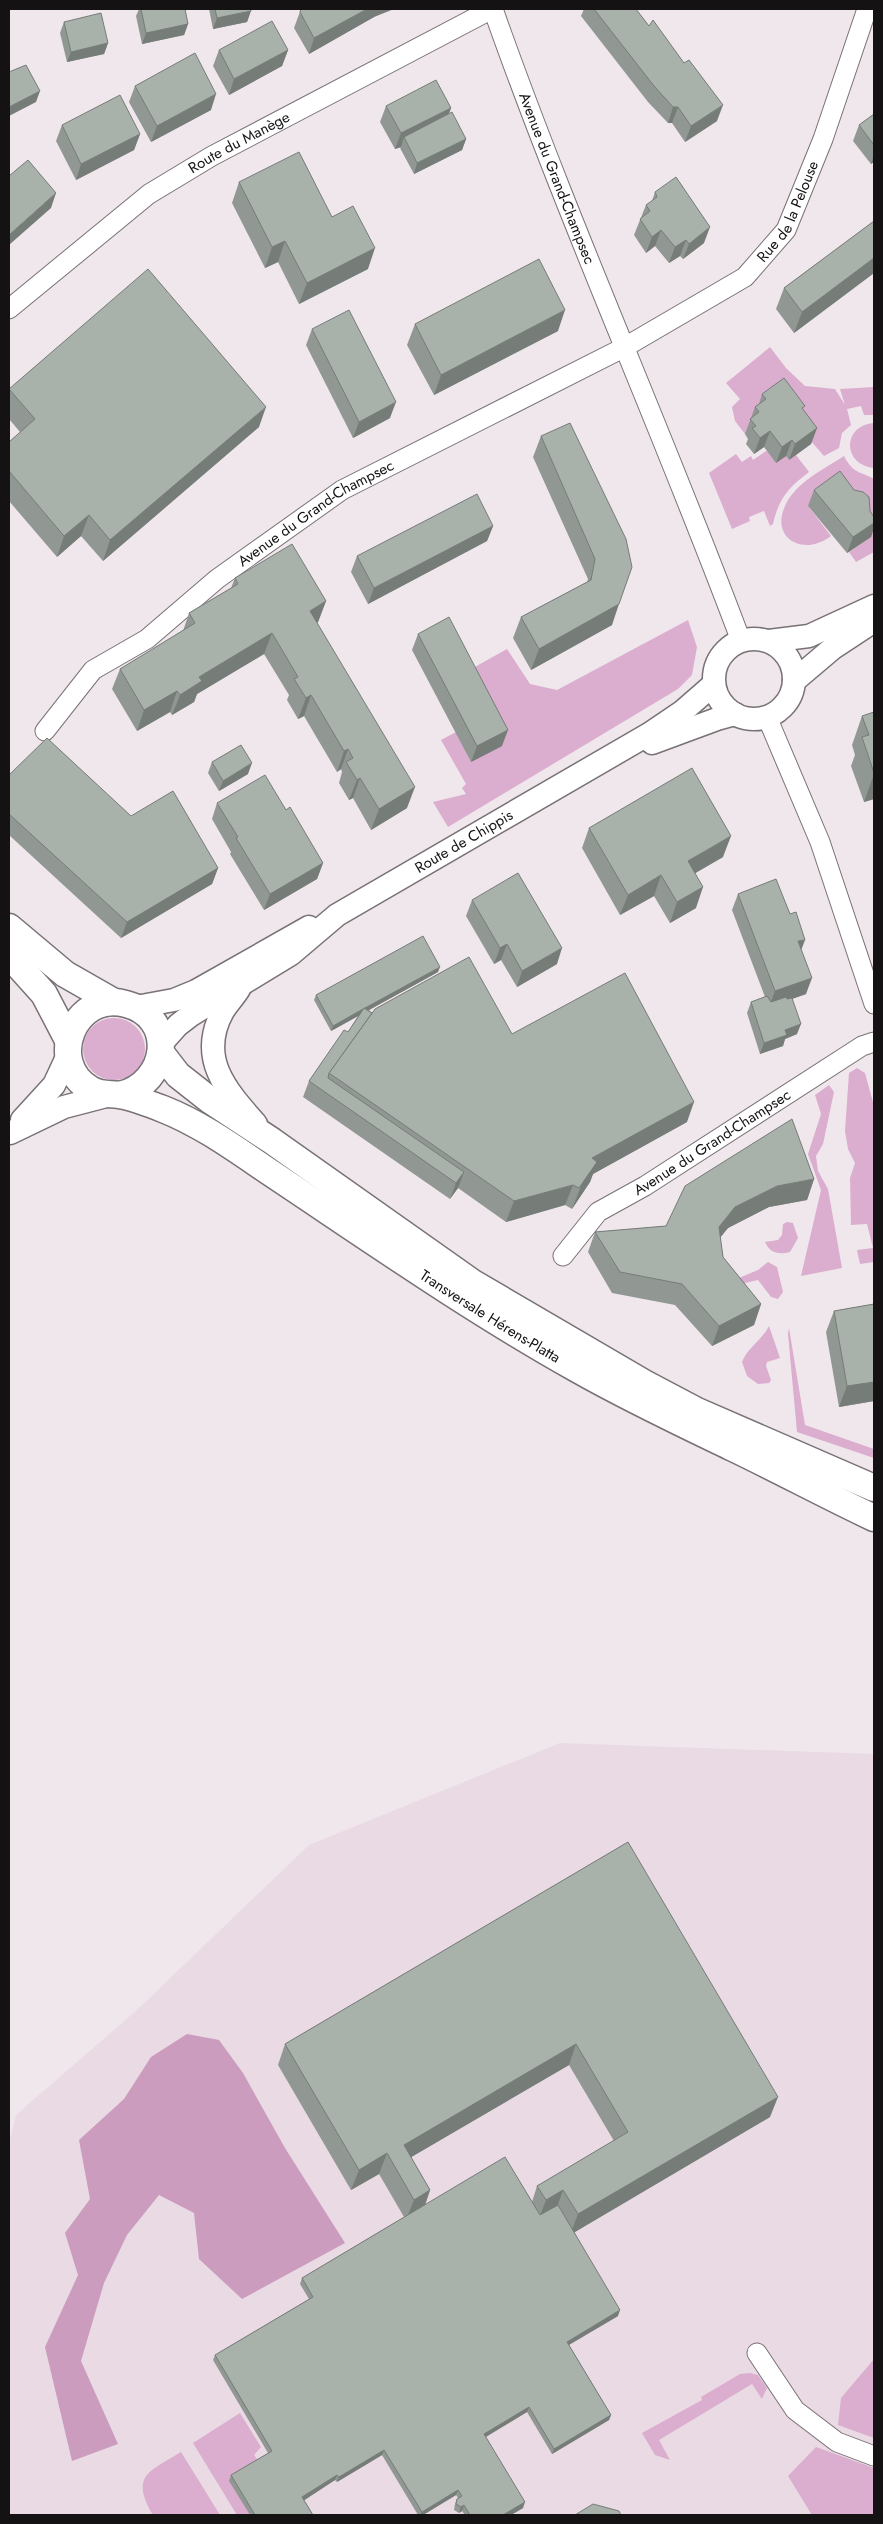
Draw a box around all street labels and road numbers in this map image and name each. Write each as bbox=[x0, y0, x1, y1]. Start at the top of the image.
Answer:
street label: Avenue du Grand-Champsec bbox=[513, 89, 600, 267]
street label: Route du Manège bbox=[184, 106, 294, 179]
street label: Rue de la Pelouse bbox=[752, 157, 824, 267]
street label: Avenue du Grand-Champsec bbox=[233, 455, 398, 572]
street label: Route de Chippis bbox=[411, 804, 517, 879]
street label: Avenue du Grand-Champsec bbox=[630, 1084, 795, 1201]
street label: Transversale Hérens-Platta bbox=[415, 1264, 565, 1368]

